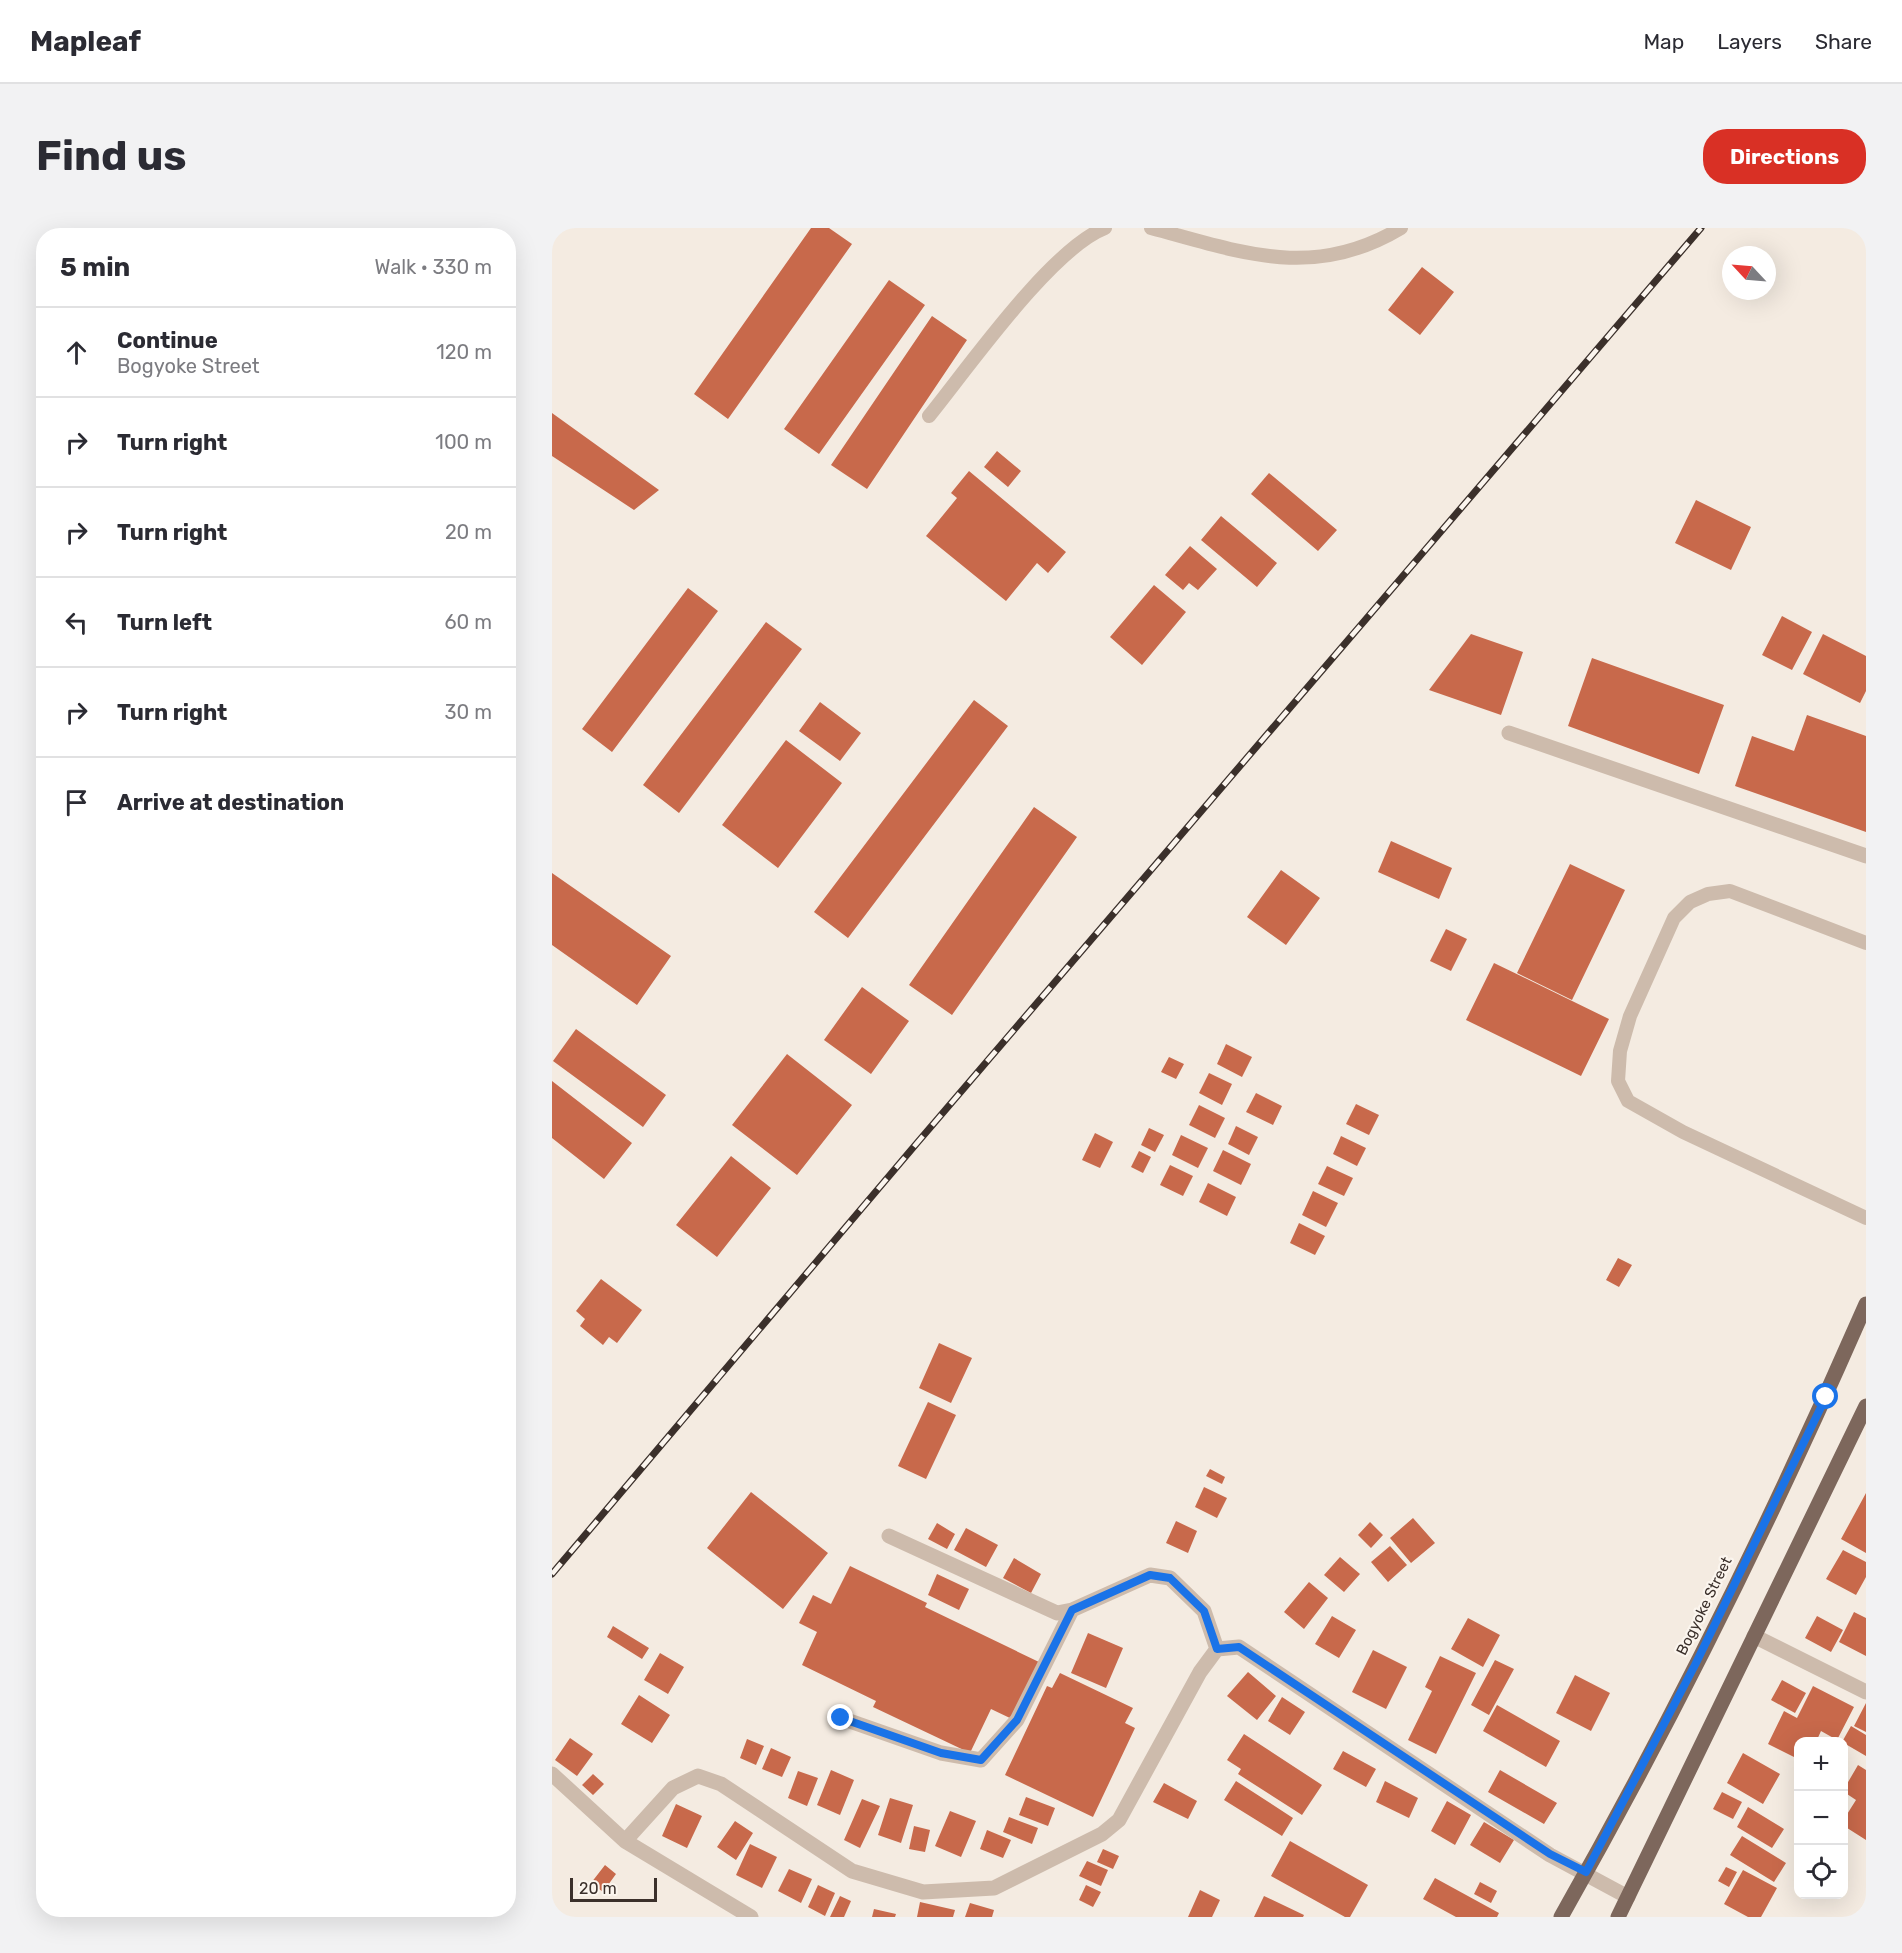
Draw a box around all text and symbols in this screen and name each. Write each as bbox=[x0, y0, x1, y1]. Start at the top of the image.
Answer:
text: Mapleaf bbox=[30, 25, 141, 58]
text: Map bbox=[1643, 29, 1684, 54]
text: Layers bbox=[1717, 29, 1782, 54]
text: Share bbox=[1815, 29, 1872, 54]
button: Directions bbox=[1703, 129, 1866, 184]
text: Find us bbox=[36, 131, 187, 181]
north arrow bbox=[1722, 246, 1776, 300]
text: 5 min bbox=[60, 252, 130, 283]
text: Walk · 330 m bbox=[375, 255, 492, 279]
text: Continue bbox=[117, 327, 218, 354]
icon: ahead bbox=[60, 336, 93, 369]
text: 120 m bbox=[436, 340, 492, 364]
text: Bogyoke Street bbox=[117, 354, 260, 378]
icon: right bbox=[60, 426, 93, 459]
text: Turn right bbox=[117, 429, 227, 456]
text: 100 m bbox=[435, 430, 492, 454]
icon: right bbox=[60, 516, 93, 549]
text: Turn right bbox=[117, 519, 227, 546]
text: 20 m bbox=[445, 520, 492, 544]
icon: left bbox=[60, 606, 93, 639]
text: Turn left bbox=[117, 609, 212, 636]
text: 60 m bbox=[445, 610, 492, 634]
icon: right bbox=[60, 696, 93, 729]
text: Turn right bbox=[117, 699, 227, 726]
text: 30 m bbox=[445, 700, 492, 724]
icon: arrive bbox=[60, 786, 93, 819]
text: Arrive at destination bbox=[117, 789, 344, 816]
route start bbox=[1812, 1383, 1838, 1409]
street label: Bogyoke Street bbox=[1672, 1554, 1736, 1658]
route end bbox=[827, 1704, 853, 1730]
map controls bbox=[1794, 1737, 1848, 1899]
button: + bbox=[1794, 1737, 1848, 1791]
button: − bbox=[1794, 1791, 1848, 1845]
button: locate bbox=[1794, 1845, 1848, 1899]
scale bar bbox=[570, 1875, 657, 1902]
text: 20 m bbox=[579, 1879, 617, 1898]

